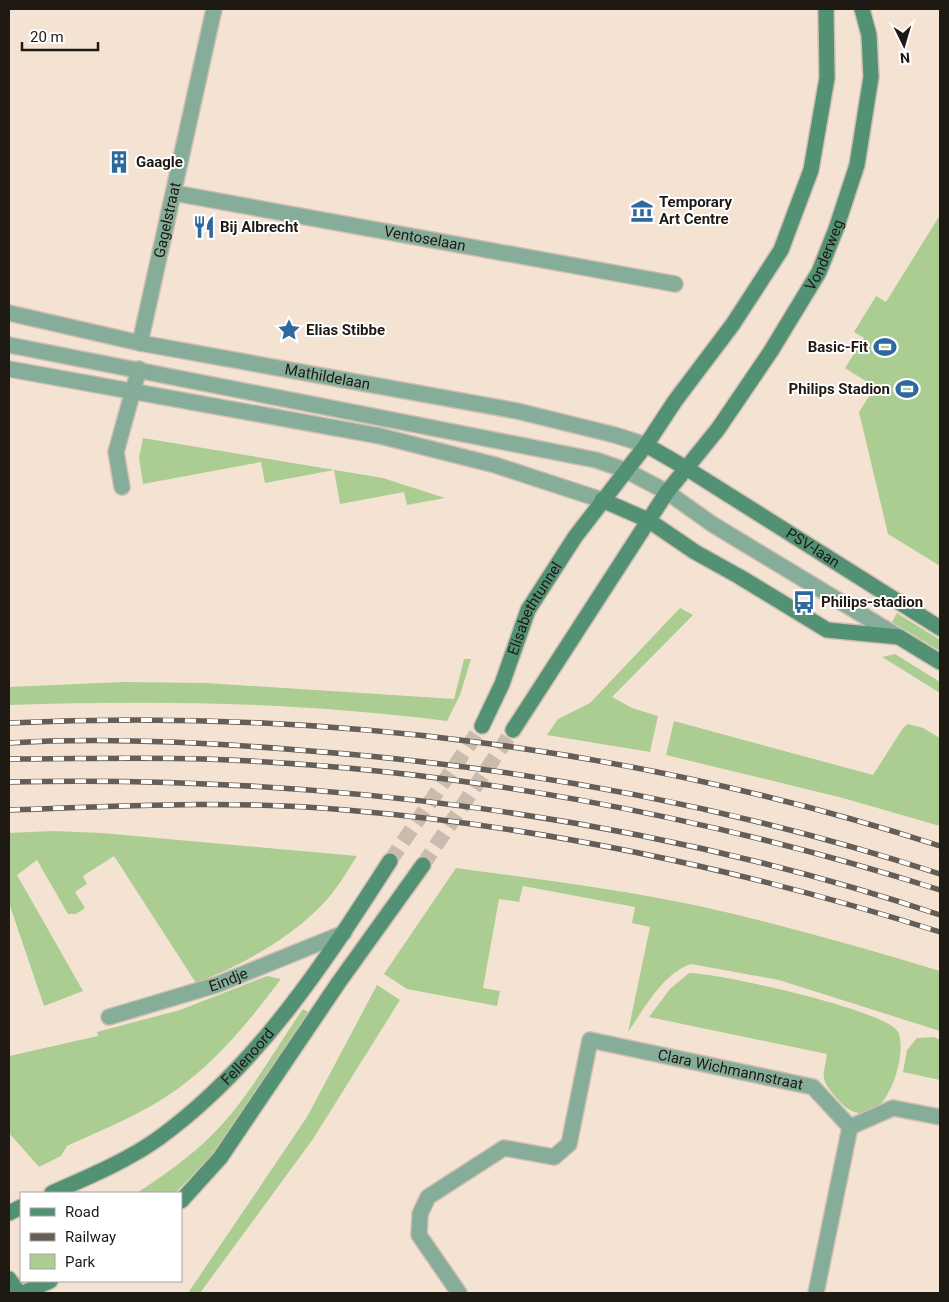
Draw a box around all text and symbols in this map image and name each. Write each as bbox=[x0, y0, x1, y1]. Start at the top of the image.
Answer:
scale bar bbox=[22, 20, 99, 52]
north arrow bbox=[879, 20, 929, 70]
text: 20 m bbox=[30, 28, 64, 46]
text: N bbox=[900, 50, 911, 66]
building icon: Gaagle bbox=[106, 149, 132, 175]
place label: Gaagle bbox=[136, 153, 183, 171]
street label: Gagelstraat bbox=[150, 180, 184, 260]
place label: Temporary Art Centre bbox=[659, 193, 733, 228]
museum icon: Temporary Art Centre bbox=[629, 198, 655, 224]
restaurant icon: Bij Albrecht bbox=[191, 214, 217, 240]
street label: Vonderweg bbox=[801, 217, 847, 294]
place label: Bij Albrecht bbox=[220, 218, 298, 236]
street label: Ventoselaan bbox=[383, 222, 467, 255]
place icon: Elias Stibbe bbox=[276, 317, 302, 343]
place label: Elias Stibbe bbox=[306, 321, 385, 339]
sports icon: Basic-Fit bbox=[872, 334, 898, 360]
place label: Basic-Fit bbox=[808, 338, 868, 356]
street label: Mathildelaan bbox=[283, 360, 372, 393]
sports icon: Philips Stadion bbox=[894, 376, 920, 402]
place label: Philips Stadion bbox=[789, 380, 890, 398]
street label: PSV-laan bbox=[783, 524, 843, 572]
street label: Elisabethtunnel bbox=[504, 559, 566, 658]
bus stop icon: Philips-stadion bbox=[791, 589, 817, 615]
place label: Philips-stadion bbox=[821, 593, 923, 611]
street label: Eindje bbox=[207, 964, 251, 996]
street label: Fellenoord bbox=[217, 1025, 278, 1089]
street label: Clara Wichmannstraat bbox=[656, 1046, 805, 1094]
legend bbox=[20, 1192, 182, 1282]
text: Road bbox=[65, 1203, 99, 1221]
text: Railway bbox=[65, 1228, 116, 1246]
text: Park bbox=[65, 1253, 96, 1271]

